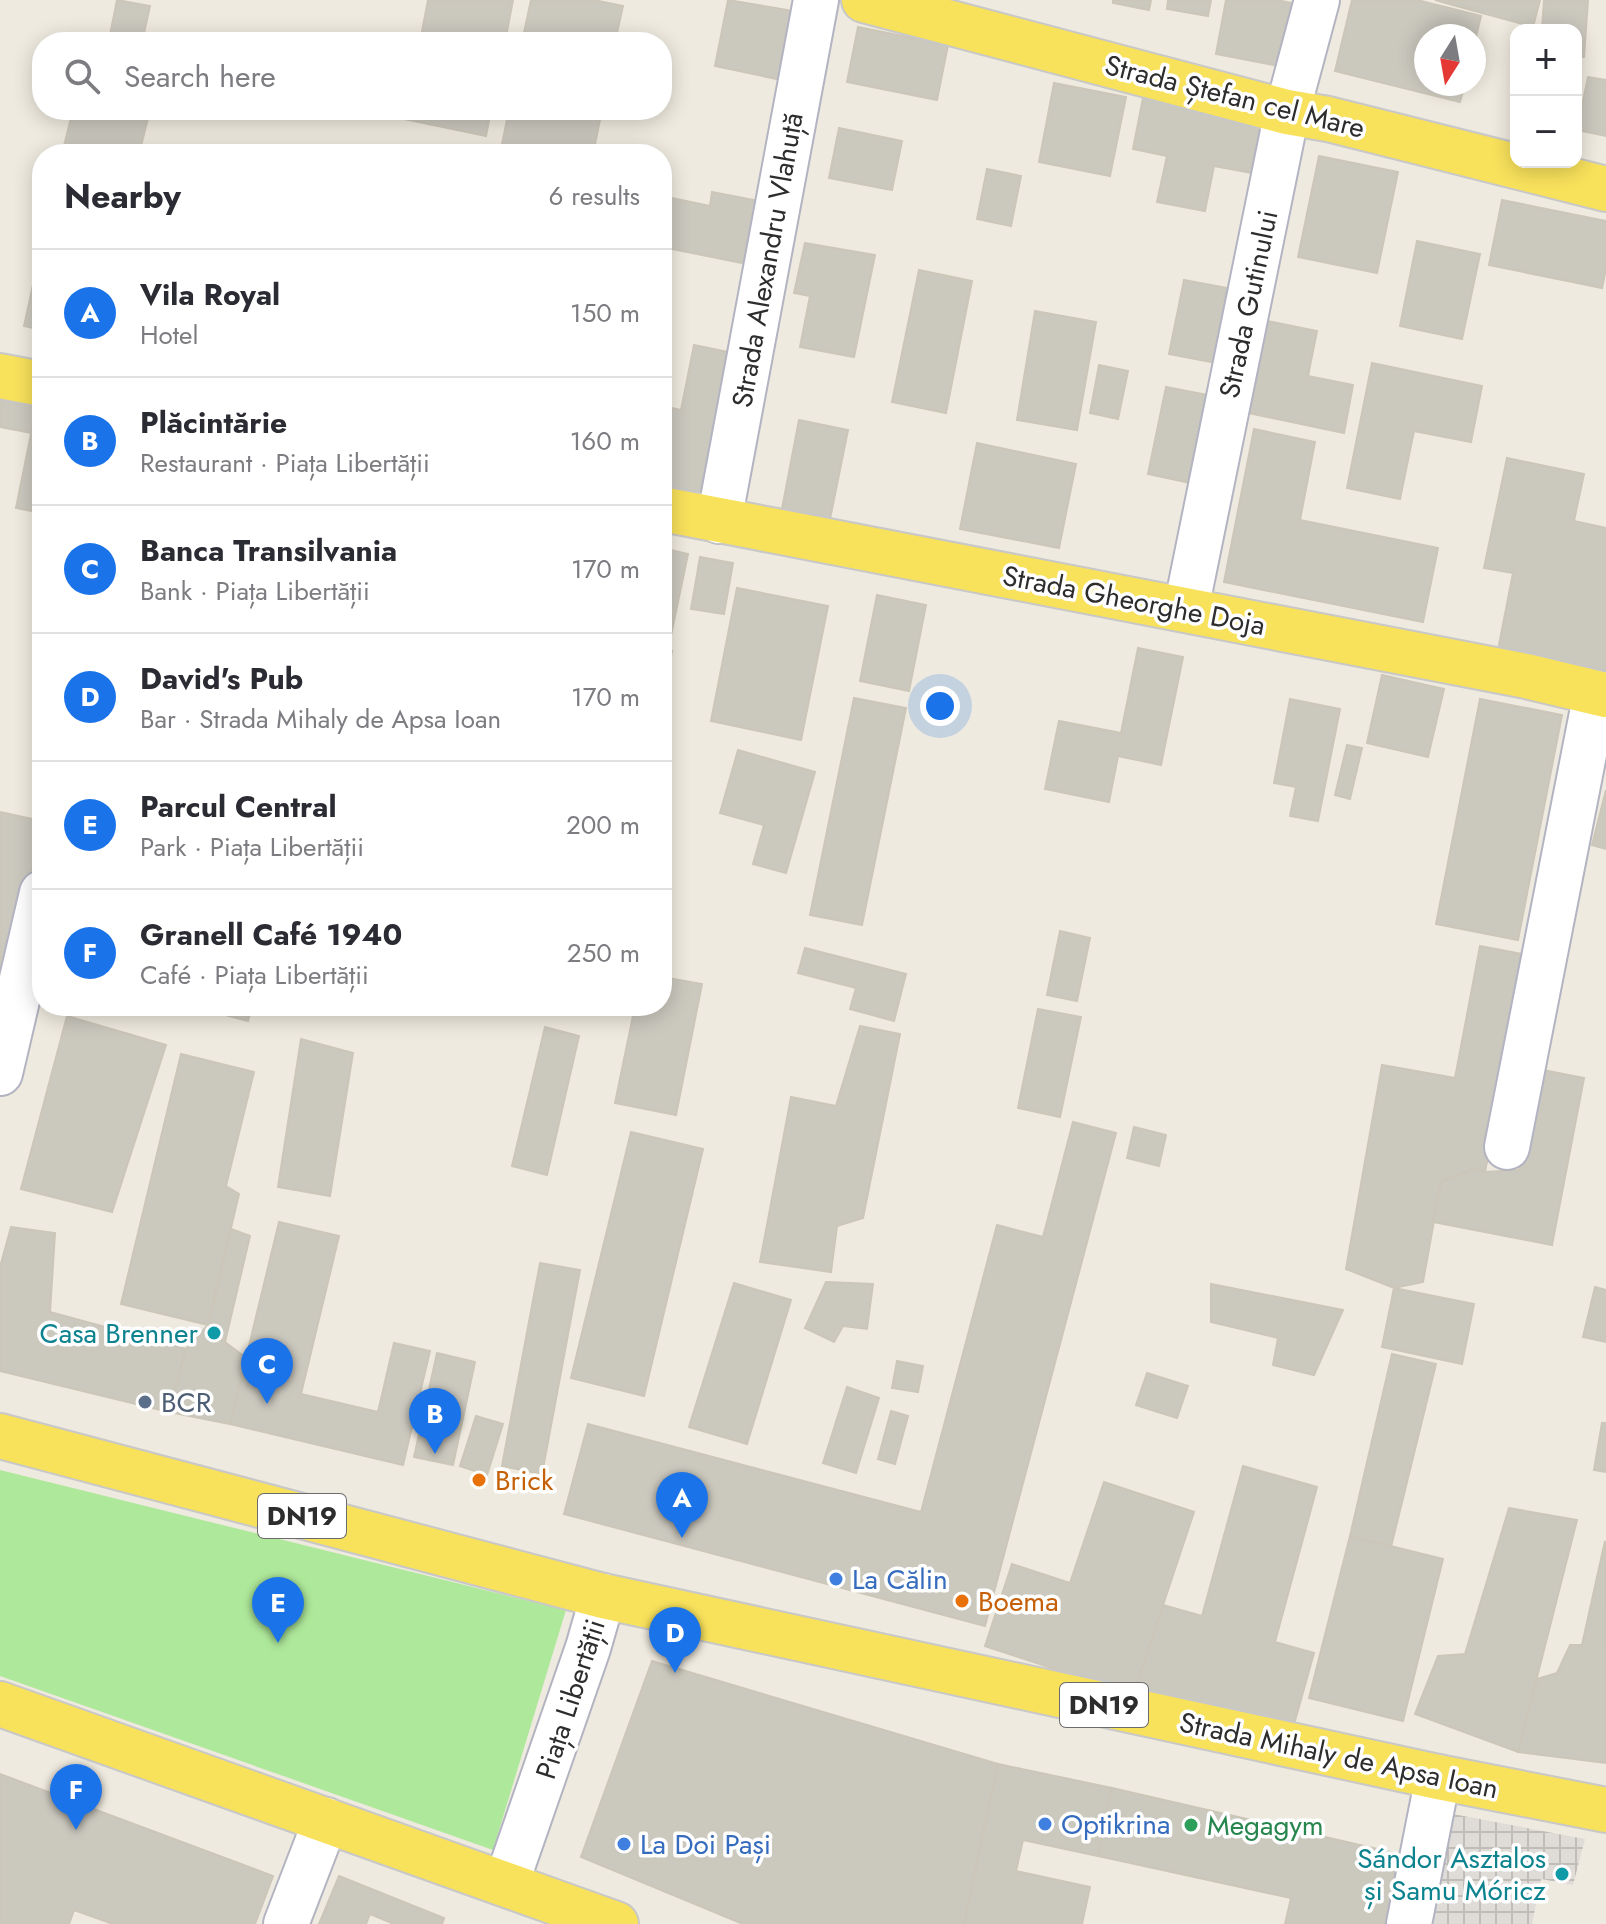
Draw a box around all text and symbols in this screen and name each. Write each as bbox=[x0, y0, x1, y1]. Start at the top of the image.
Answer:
north arrow bbox=[1414, 24, 1486, 96]
map controls bbox=[1510, 24, 1582, 168]
button: + bbox=[1510, 24, 1582, 96]
search box bbox=[32, 32, 672, 120]
street label: Strada Ștefan cel Mare bbox=[1101, 44, 1369, 149]
icon: search bbox=[60, 54, 104, 98]
text: Search here bbox=[124, 55, 276, 98]
button: − bbox=[1510, 96, 1582, 168]
street label: Strada Alexandru Vlahuță bbox=[721, 110, 814, 411]
text: Nearby bbox=[64, 172, 181, 221]
text: 6 results bbox=[548, 177, 640, 215]
street label: Strada Gutinului bbox=[1209, 206, 1288, 402]
text: Vila Royal bbox=[140, 273, 280, 316]
text: A bbox=[80, 294, 100, 332]
text: 150 m bbox=[570, 294, 640, 332]
text: Hotel bbox=[140, 316, 198, 354]
text: Plăcintărie bbox=[140, 401, 287, 444]
text: B bbox=[81, 422, 99, 460]
text: 160 m bbox=[570, 422, 640, 460]
text: Restaurant · Piața Libertății bbox=[140, 444, 430, 482]
text: Banca Transilvania bbox=[140, 529, 397, 572]
text: C bbox=[81, 550, 99, 588]
text: 170 m bbox=[571, 550, 640, 588]
street label: Strada Gheorghe Doja bbox=[999, 555, 1269, 646]
text: Bank · Piața Libertății bbox=[140, 572, 370, 610]
text: David's Pub bbox=[140, 657, 303, 700]
text: D bbox=[80, 678, 100, 716]
text: 170 m bbox=[571, 678, 640, 716]
your location bbox=[920, 686, 960, 726]
text: Bar · Strada Mihaly de Apsa Ioan bbox=[140, 700, 501, 738]
text: Parcul Central bbox=[140, 785, 337, 828]
text: E bbox=[82, 806, 98, 844]
text: 200 m bbox=[566, 806, 640, 844]
text: Park · Piața Libertății bbox=[140, 828, 364, 866]
text: Granell Café 1940 bbox=[140, 913, 402, 956]
text: F bbox=[83, 934, 97, 972]
text: 250 m bbox=[567, 934, 640, 972]
text: Café · Piața Libertății bbox=[140, 956, 369, 994]
place label: Casa Brenner bbox=[40, 1313, 198, 1354]
marker: Casa Brenner bbox=[205, 1324, 223, 1342]
pin: C bbox=[241, 1338, 293, 1404]
place label: BCR bbox=[161, 1382, 212, 1423]
pin: B bbox=[409, 1388, 461, 1454]
marker: BCR bbox=[136, 1393, 154, 1411]
place label: Brick bbox=[495, 1460, 554, 1501]
marker: Brick bbox=[470, 1471, 488, 1489]
pin: A bbox=[656, 1472, 708, 1538]
road number: DN19 bbox=[258, 1494, 346, 1538]
place label: La Călin bbox=[852, 1559, 948, 1600]
marker: La Călin bbox=[827, 1570, 845, 1588]
pin: E bbox=[252, 1577, 304, 1643]
place label: Boema bbox=[978, 1581, 1059, 1622]
marker: Boema bbox=[953, 1592, 971, 1610]
pin: D bbox=[649, 1607, 701, 1673]
street label: Piața Libertății bbox=[525, 1614, 616, 1784]
road number: DN19 bbox=[1060, 1683, 1148, 1727]
street label: Strada Mihaly de Apsa Ioan bbox=[1176, 1702, 1502, 1809]
pin: F bbox=[50, 1764, 102, 1830]
place label: Optikrina bbox=[1061, 1804, 1170, 1845]
place label: Megagym bbox=[1207, 1805, 1324, 1846]
marker: Optikrina bbox=[1036, 1815, 1054, 1833]
marker: Megagym bbox=[1182, 1816, 1200, 1834]
place label: La Doi Pași bbox=[640, 1824, 771, 1865]
marker: La Doi Pași bbox=[615, 1835, 633, 1853]
place label: Sándor Asztalos și Samu Móricz bbox=[1357, 1838, 1546, 1911]
marker: Sándor Asztalos și Samu Móricz bbox=[1553, 1865, 1571, 1883]

